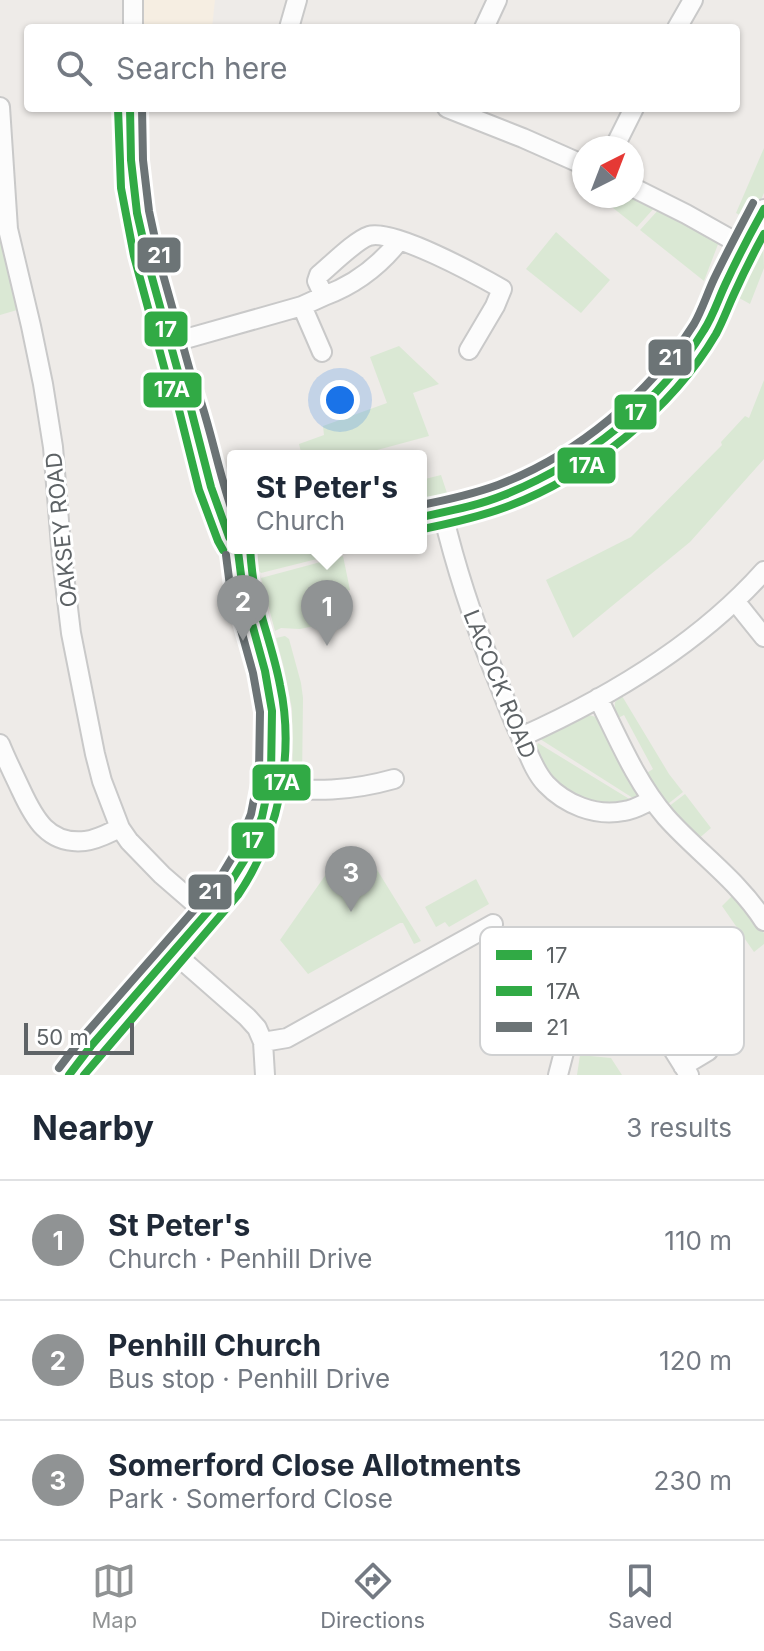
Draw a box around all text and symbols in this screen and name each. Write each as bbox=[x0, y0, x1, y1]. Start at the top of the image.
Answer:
search box bbox=[24, 24, 740, 112]
icon: search bbox=[52, 46, 96, 90]
text: Search here bbox=[116, 50, 288, 86]
north arrow bbox=[572, 136, 644, 208]
line badge: 21 bbox=[136, 236, 182, 274]
text: 21 bbox=[147, 242, 171, 268]
line badge: 17 bbox=[143, 310, 189, 348]
text: 17 bbox=[155, 316, 177, 342]
line badge: 21 bbox=[647, 338, 693, 377]
text: 21 bbox=[658, 344, 682, 370]
line badge: 17A bbox=[142, 371, 203, 409]
text: 17A bbox=[154, 376, 190, 402]
your location bbox=[320, 380, 360, 420]
line badge: 17 bbox=[613, 393, 658, 431]
text: 17 bbox=[625, 399, 647, 425]
line badge: 17A bbox=[556, 446, 617, 485]
popup bbox=[227, 450, 427, 554]
street label: OAKSEY ROAD bbox=[40, 451, 82, 609]
text: 17A bbox=[569, 452, 605, 478]
text: St Peter's bbox=[256, 469, 398, 505]
text: Church bbox=[256, 505, 345, 536]
pin: 2 bbox=[217, 575, 269, 641]
pin: 1 bbox=[301, 580, 353, 646]
street label: LACOCK ROAD bbox=[458, 606, 542, 762]
line badge: 17A bbox=[251, 763, 312, 802]
text: 17A bbox=[264, 769, 300, 795]
line badge: 17 bbox=[230, 821, 276, 860]
text: 17 bbox=[242, 827, 264, 853]
pin: 3 bbox=[325, 846, 377, 912]
line badge: 21 bbox=[187, 873, 233, 911]
text: 21 bbox=[198, 878, 222, 904]
legend bbox=[480, 927, 744, 1055]
text: 17 bbox=[546, 942, 567, 968]
text: 17A bbox=[546, 978, 580, 1004]
text: 21 bbox=[546, 1014, 568, 1040]
scale bar bbox=[24, 1019, 134, 1055]
text: 50 m bbox=[36, 1024, 89, 1050]
text: Nearby bbox=[32, 1107, 154, 1148]
text: 3 results bbox=[626, 1112, 732, 1143]
text: St Peter's bbox=[108, 1207, 250, 1243]
text: 1 bbox=[52, 1225, 64, 1256]
text: 110 m bbox=[664, 1225, 732, 1256]
text: Church · Penhill Drive bbox=[108, 1243, 373, 1274]
text: Penhill Church bbox=[108, 1327, 321, 1363]
text: 2 bbox=[50, 1345, 66, 1376]
text: 120 m bbox=[659, 1345, 732, 1376]
text: Bus stop · Penhill Drive bbox=[108, 1363, 390, 1394]
text: Somerford Close Allotments bbox=[108, 1447, 521, 1483]
text: 3 bbox=[50, 1465, 66, 1496]
text: 230 m bbox=[654, 1465, 732, 1496]
text: Park · Somerford Close bbox=[108, 1483, 393, 1514]
tab: Map bbox=[92, 1559, 137, 1633]
tab: Directions bbox=[320, 1559, 425, 1633]
tab: Saved bbox=[608, 1559, 672, 1633]

